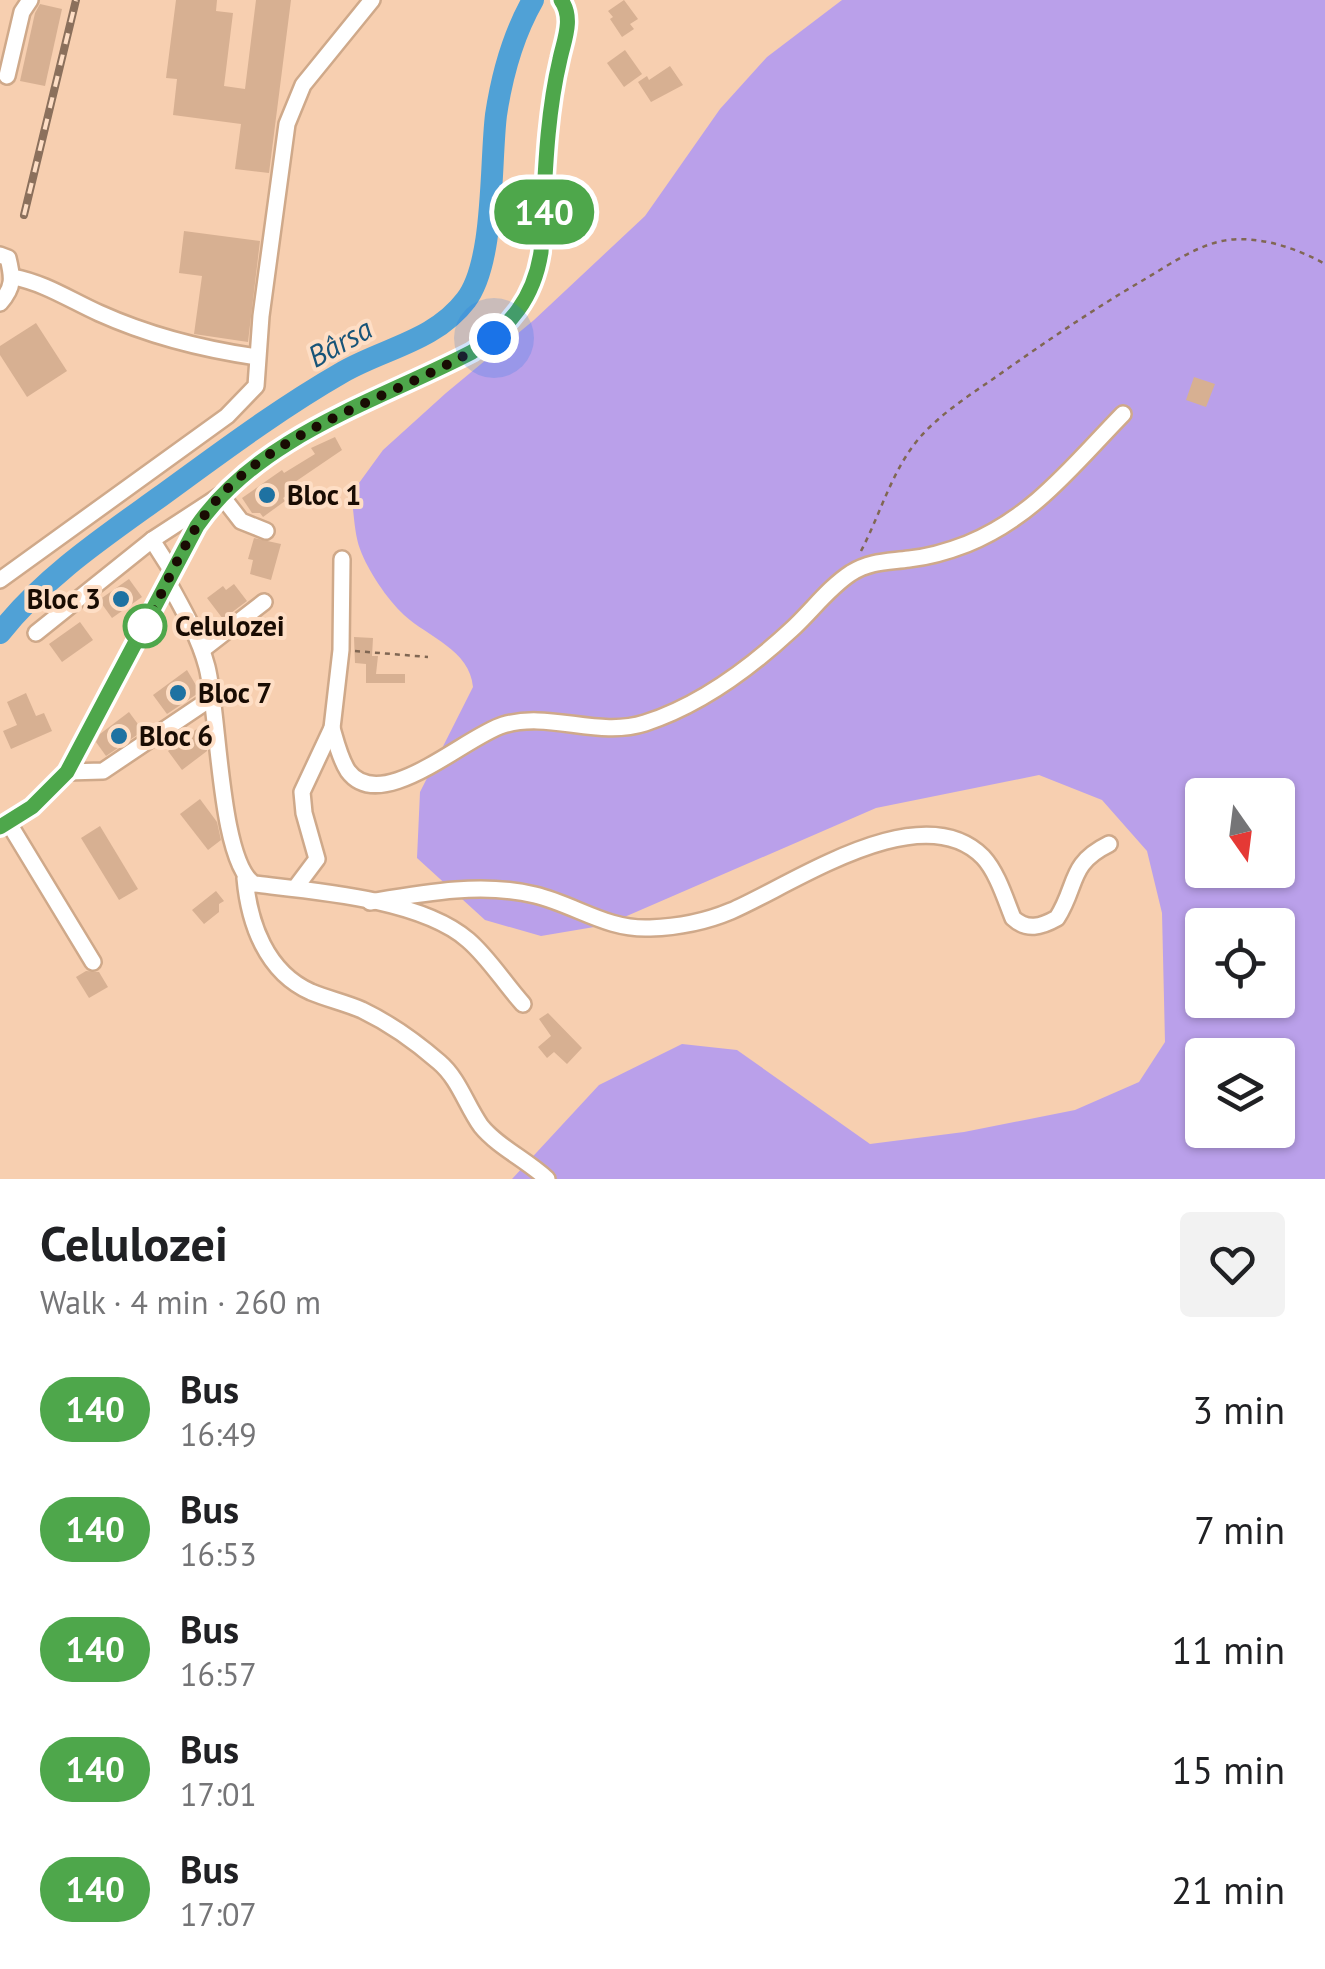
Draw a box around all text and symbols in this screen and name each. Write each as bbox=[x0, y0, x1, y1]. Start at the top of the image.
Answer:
line badge: 140 bbox=[486, 180, 602, 244]
text: 140 bbox=[514, 189, 574, 235]
water label: Bârsa bbox=[300, 308, 379, 375]
your location bbox=[469, 313, 519, 363]
place label: Bloc 1 bbox=[287, 476, 361, 513]
marker: Bloc 1 bbox=[256, 484, 278, 506]
place label: Bloc 3 bbox=[27, 580, 101, 617]
marker: Bloc 3 bbox=[110, 588, 132, 610]
marker: Celulozei bbox=[124, 605, 166, 647]
place label: Celulozei bbox=[175, 607, 285, 644]
place label: Bloc 7 bbox=[198, 674, 272, 711]
marker: Bloc 7 bbox=[167, 682, 189, 704]
place label: Bloc 6 bbox=[139, 717, 213, 754]
marker: Bloc 6 bbox=[108, 725, 130, 747]
north arrow bbox=[1185, 778, 1295, 888]
map controls bbox=[1185, 778, 1295, 1148]
button: locate bbox=[1185, 908, 1295, 1018]
button: layers bbox=[1185, 1038, 1295, 1148]
text: Celulozei bbox=[40, 1212, 228, 1274]
button: heart bbox=[1180, 1212, 1285, 1317]
text: Walk · 4 min · 260 m bbox=[40, 1281, 321, 1323]
text: Bus bbox=[180, 1364, 239, 1413]
text: 3 min bbox=[1192, 1385, 1285, 1434]
text: 140 bbox=[65, 1386, 125, 1432]
text: 16:49 bbox=[180, 1413, 257, 1455]
text: Bus bbox=[180, 1484, 239, 1533]
text: 7 min bbox=[1194, 1505, 1285, 1554]
text: 140 bbox=[65, 1506, 125, 1552]
text: 16:53 bbox=[180, 1533, 257, 1575]
text: Bus bbox=[180, 1604, 239, 1653]
text: 11 min bbox=[1172, 1625, 1285, 1674]
text: 140 bbox=[65, 1626, 125, 1672]
text: 16:57 bbox=[180, 1653, 257, 1695]
text: Bus bbox=[180, 1724, 239, 1773]
text: 15 min bbox=[1172, 1745, 1285, 1794]
text: 140 bbox=[65, 1746, 125, 1792]
text: 17:01 bbox=[180, 1773, 257, 1815]
text: Bus bbox=[180, 1844, 239, 1893]
text: 21 min bbox=[1172, 1865, 1285, 1914]
text: 140 bbox=[65, 1866, 125, 1912]
text: 17:07 bbox=[180, 1893, 257, 1935]

